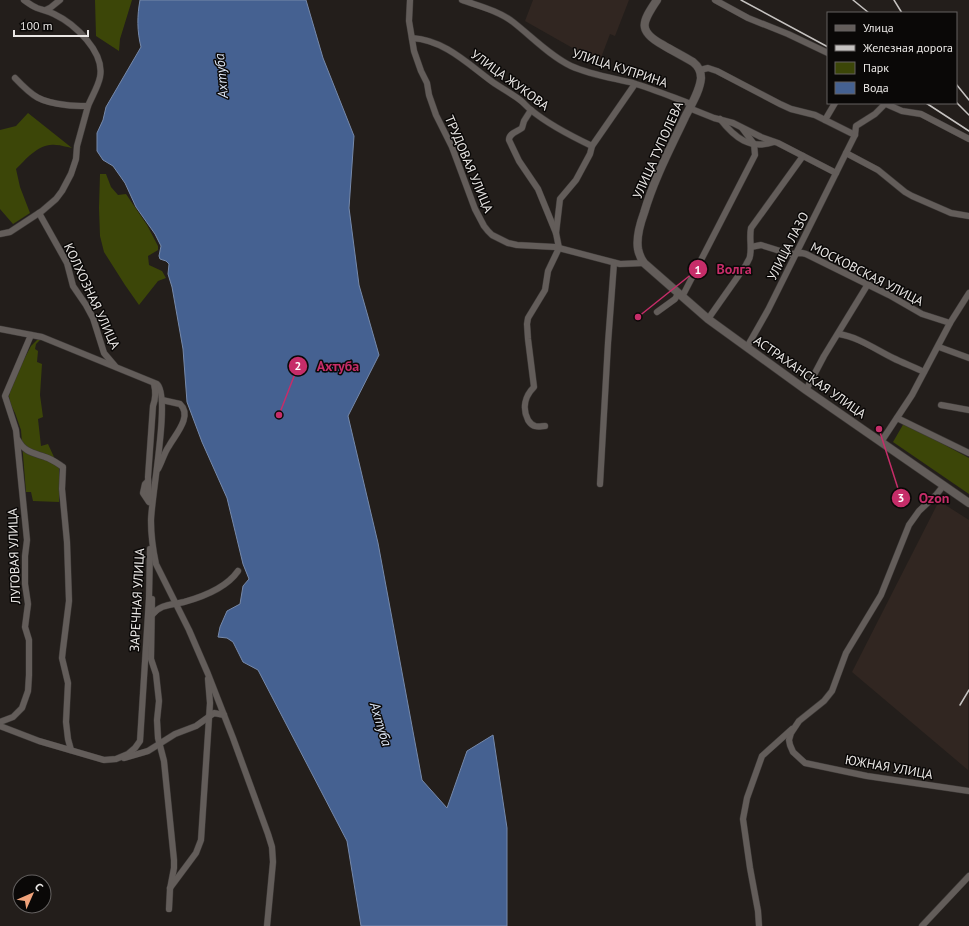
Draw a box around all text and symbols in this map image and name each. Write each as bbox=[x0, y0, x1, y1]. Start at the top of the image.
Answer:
scale bar bbox=[14, 12, 88, 38]
legend bbox=[827, 12, 957, 104]
text: 100 m bbox=[20, 18, 53, 33]
text: Улица bbox=[863, 20, 894, 35]
text: Железная дорога bbox=[862, 40, 953, 55]
street label: УЛИЦА КУПРИНА bbox=[570, 45, 670, 92]
street label: УЛИЦА ЖУКОВА bbox=[468, 46, 553, 114]
water label: Ахтуба bbox=[210, 53, 232, 100]
text: Парк bbox=[863, 60, 889, 75]
text: Вода bbox=[863, 80, 889, 95]
street label: УЛИЦА ТУПОЛЕВА bbox=[629, 98, 687, 201]
street label: ТРУДОВАЯ УЛИЦА bbox=[441, 113, 497, 216]
street label: УЛИЦА ЛАЗО bbox=[763, 209, 813, 283]
street label: МОСКОВСКАЯ УЛИЦА bbox=[808, 238, 927, 310]
street label: КОЛХОЗНАЯ УЛИЦА bbox=[60, 240, 124, 352]
callout: Волга bbox=[688, 256, 759, 282]
text: Волга bbox=[716, 260, 752, 278]
text: 1 bbox=[695, 262, 701, 277]
street label: АСТРАХАНСКАЯ УЛИЦА bbox=[750, 332, 870, 422]
callout: Ахтуба bbox=[288, 353, 367, 379]
text: Ахтуба bbox=[317, 357, 359, 375]
text: 2 bbox=[295, 358, 301, 373]
callout: Ozon bbox=[891, 485, 957, 511]
text: Ozon bbox=[919, 489, 949, 507]
text: 3 bbox=[898, 490, 904, 505]
street label: ЛУГОВАЯ УЛИЦА bbox=[4, 508, 24, 605]
street label: ЗАРЕЧНАЯ УЛИЦА bbox=[126, 547, 148, 652]
water label: Ахтуба bbox=[366, 699, 396, 748]
street label: ЮЖНАЯ УЛИЦА bbox=[844, 751, 935, 783]
north arrow bbox=[12, 874, 52, 914]
text: С bbox=[32, 880, 46, 894]

